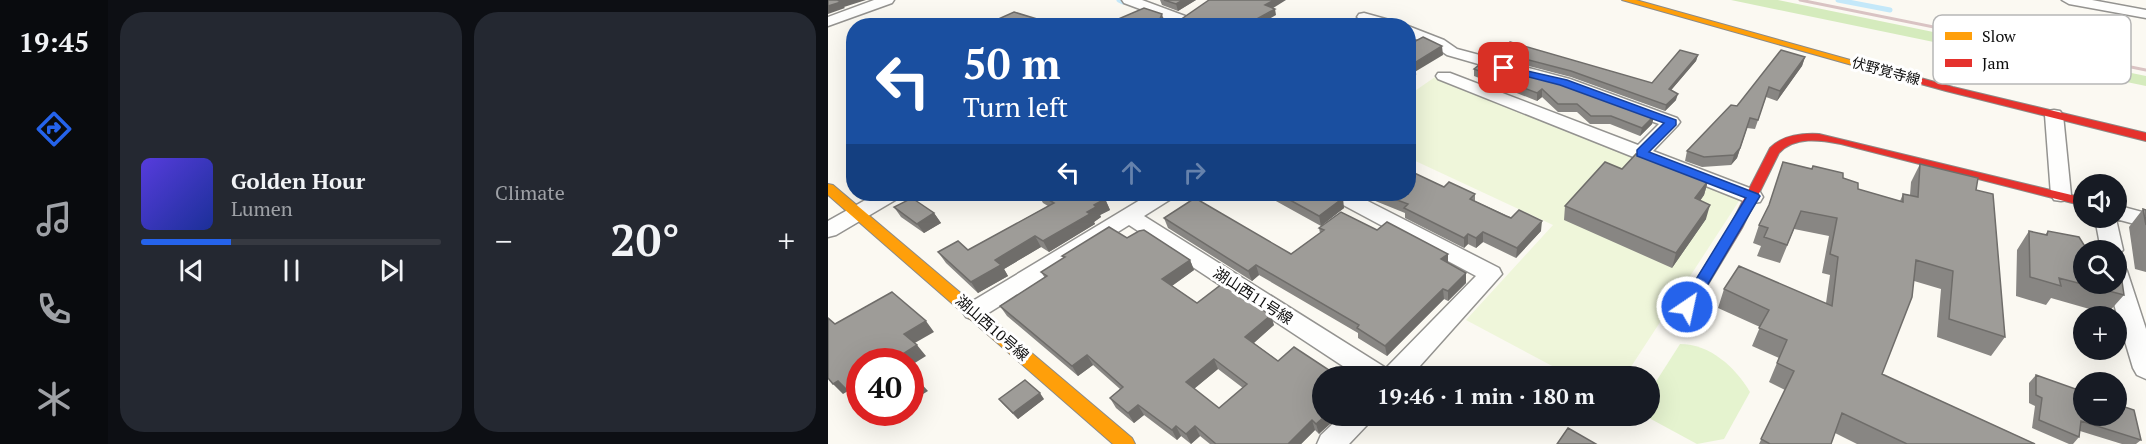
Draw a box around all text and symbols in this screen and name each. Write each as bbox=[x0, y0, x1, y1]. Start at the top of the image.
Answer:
legend bbox=[1933, 15, 2131, 84]
text: 19:45 bbox=[19, 24, 89, 60]
text: Slow bbox=[1982, 25, 2016, 47]
text: 50 m bbox=[963, 35, 1061, 91]
icon: left bbox=[864, 42, 942, 120]
pin bbox=[1478, 42, 1529, 93]
icon: arrive bbox=[1487, 51, 1520, 84]
street label: 伏野覚寺線 bbox=[1850, 52, 1922, 89]
text: Jam bbox=[1982, 52, 2010, 74]
text: Turn left bbox=[963, 89, 1068, 125]
icon: directions bbox=[33, 108, 75, 150]
icon: left bbox=[1052, 156, 1085, 189]
icon: ahead bbox=[1115, 156, 1148, 189]
icon: right bbox=[1178, 156, 1211, 189]
text: Golden Hour bbox=[231, 166, 365, 195]
map controls bbox=[2073, 174, 2127, 426]
button: sound bbox=[2073, 174, 2127, 228]
text: Climate bbox=[495, 179, 565, 206]
text: Lumen bbox=[231, 195, 293, 222]
icon: music bbox=[33, 198, 75, 240]
text: 20° bbox=[610, 209, 680, 269]
text: − bbox=[495, 219, 513, 262]
text: + bbox=[777, 219, 795, 262]
button: search bbox=[2073, 240, 2127, 294]
icon: previous bbox=[175, 254, 208, 287]
icon: pause bbox=[275, 254, 308, 287]
icon: next bbox=[375, 254, 408, 287]
street label: 湖山西11号線 bbox=[1210, 262, 1297, 328]
position arrow bbox=[1655, 275, 1719, 339]
icon: phone bbox=[33, 288, 75, 330]
street label: 湖山西10号線 bbox=[952, 290, 1034, 365]
button: + bbox=[2073, 306, 2127, 360]
speed limit sign: 40 bbox=[846, 348, 924, 426]
button: − bbox=[2073, 372, 2127, 426]
icon: climate bbox=[33, 378, 75, 420]
text: 19:46 · 1 min · 180 m bbox=[1377, 381, 1595, 410]

